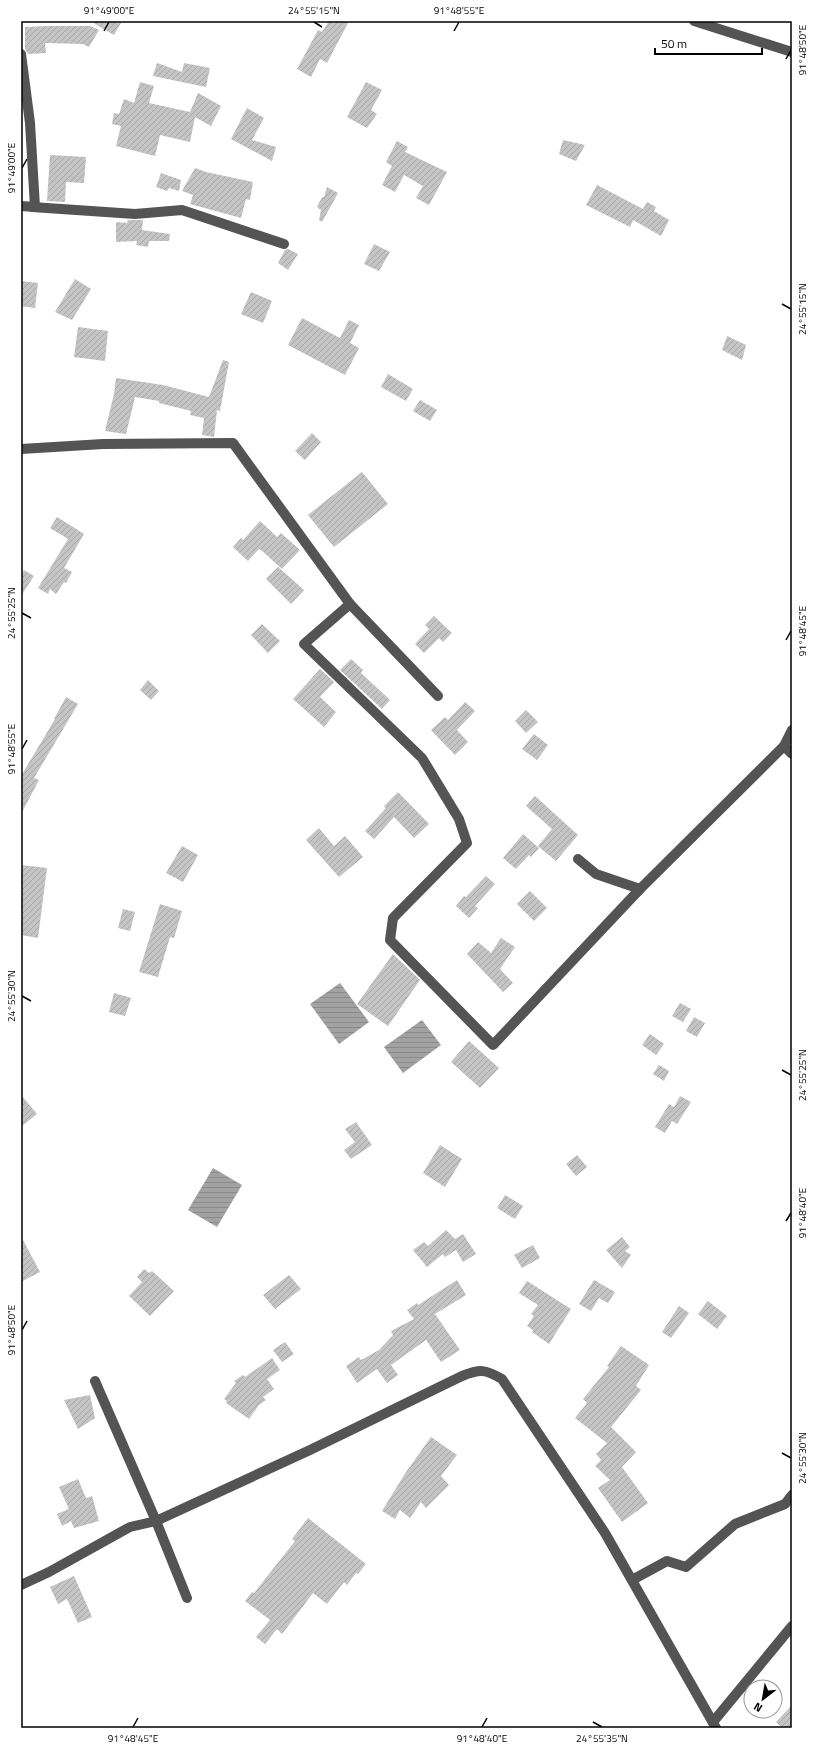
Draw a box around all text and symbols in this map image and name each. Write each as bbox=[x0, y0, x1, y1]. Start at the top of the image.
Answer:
text: 91°49'00"E bbox=[84, 3, 135, 18]
text: 24°55'15"N bbox=[288, 3, 340, 18]
text: 91°48'55"E bbox=[434, 3, 485, 18]
text: 91°48'50"E bbox=[795, 24, 810, 75]
scale bar bbox=[655, 30, 762, 56]
text: 50 m bbox=[661, 34, 687, 53]
text: 91°49'00"E bbox=[4, 142, 19, 193]
text: 24°55'15"N bbox=[795, 283, 810, 335]
text: 24°55'25"N bbox=[4, 587, 19, 639]
text: 91°48'45"E bbox=[795, 605, 810, 656]
text: 91°48'55"E bbox=[4, 723, 19, 774]
text: 24°55'30"N bbox=[4, 970, 19, 1022]
text: 24°55'25"N bbox=[795, 1049, 810, 1101]
text: 91°48'40"E bbox=[795, 1187, 810, 1238]
text: 91°48'50"E bbox=[4, 1304, 19, 1355]
text: 24°55'30"N bbox=[795, 1432, 810, 1484]
north arrow bbox=[743, 1679, 783, 1719]
text: N bbox=[750, 1699, 765, 1716]
text: 91°48'45"E bbox=[108, 1731, 159, 1746]
text: 91°48'40"E bbox=[457, 1731, 508, 1746]
text: 24°55'35"N bbox=[576, 1731, 628, 1746]

